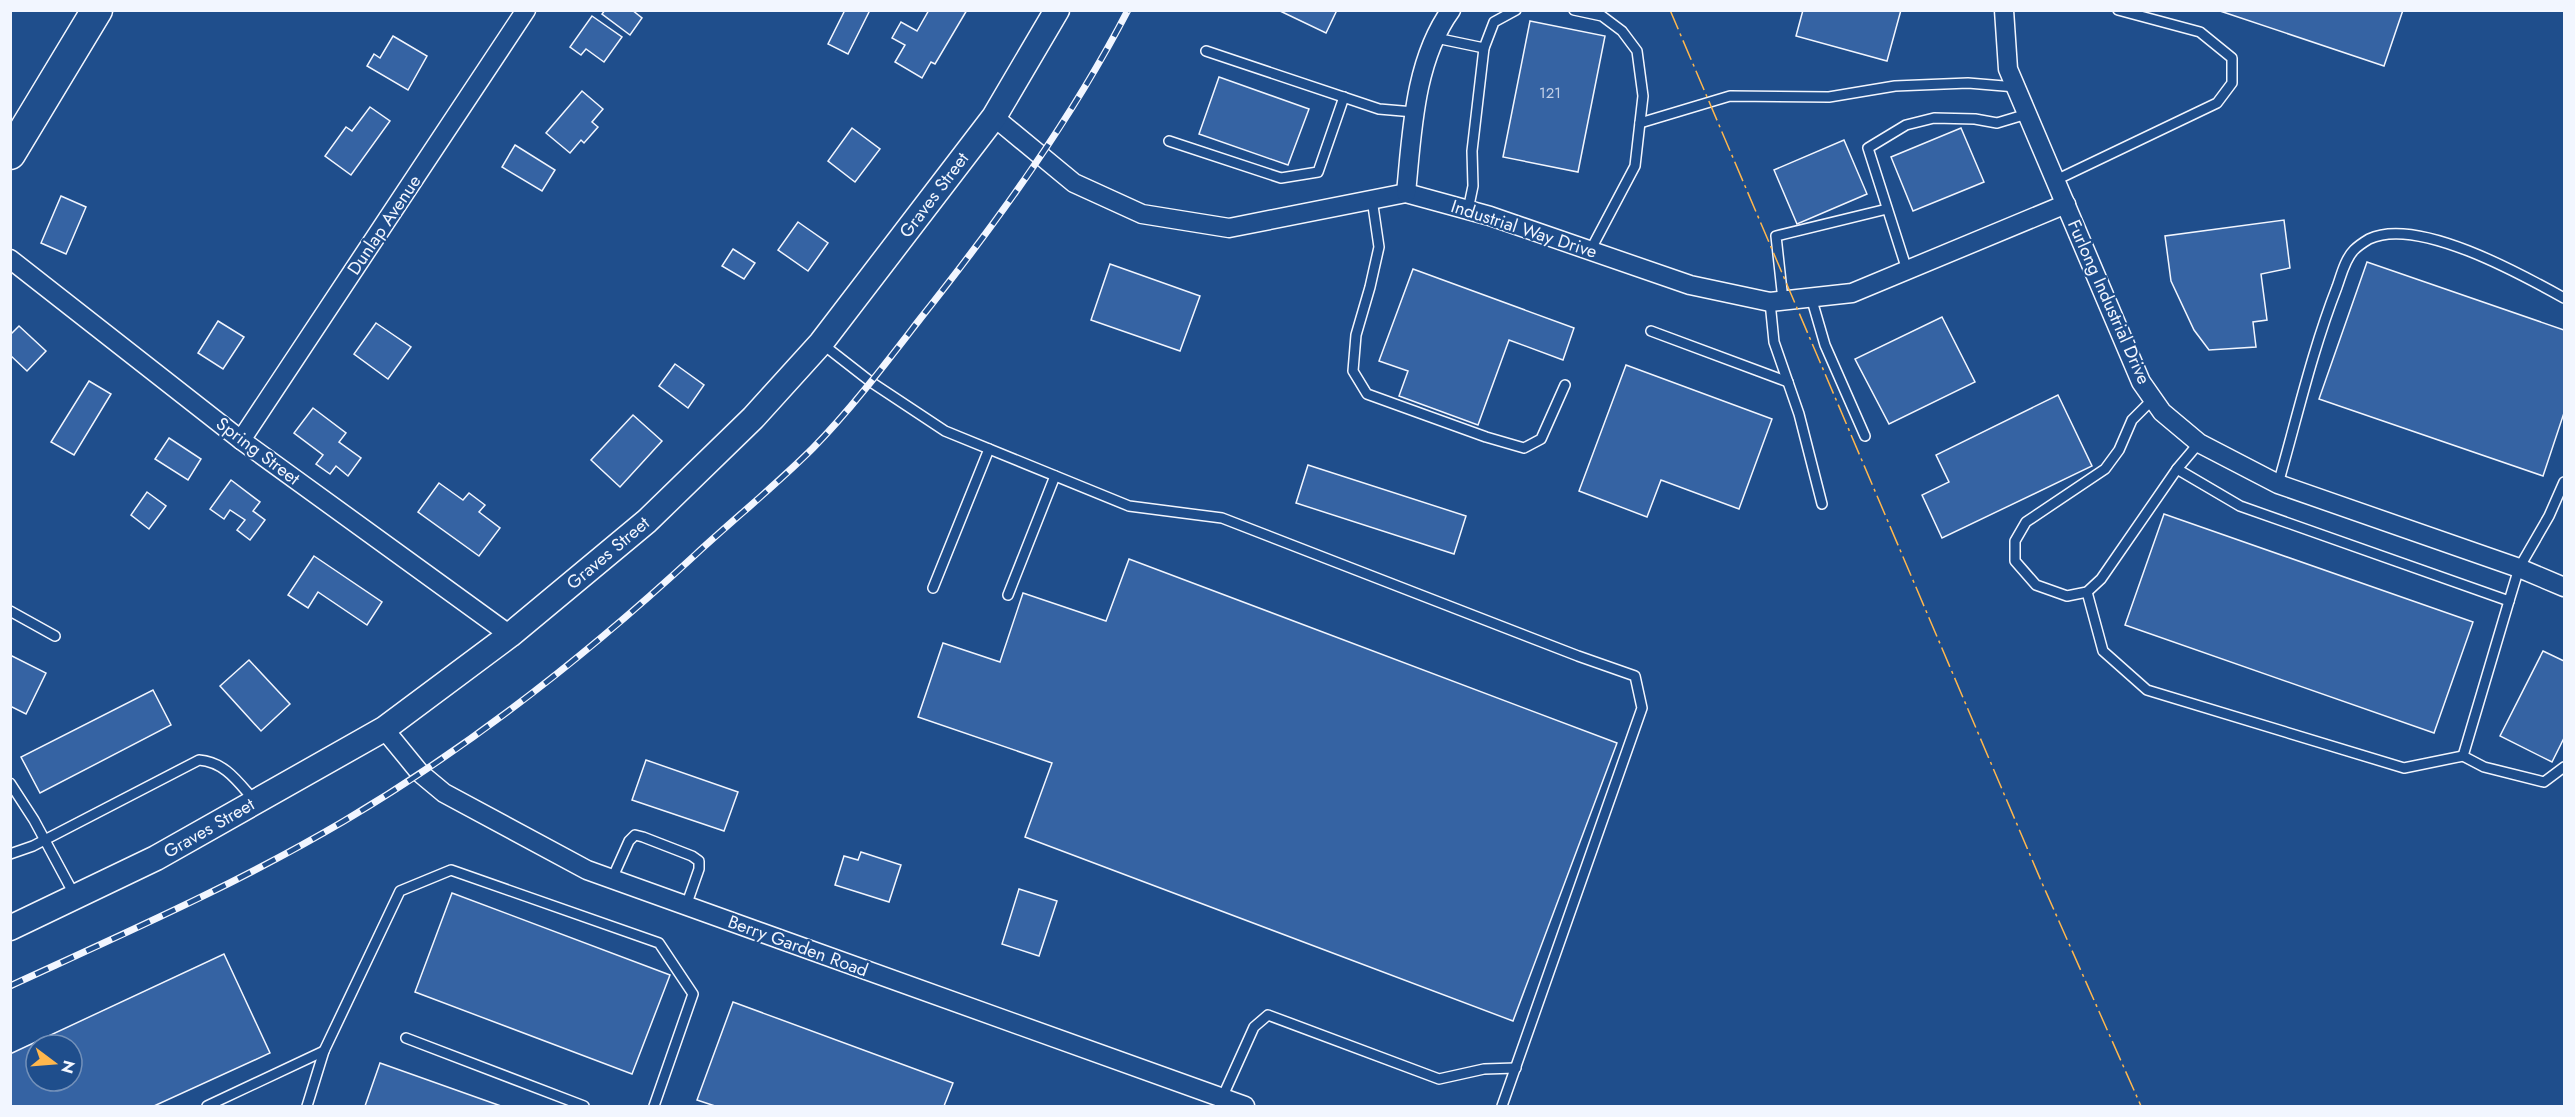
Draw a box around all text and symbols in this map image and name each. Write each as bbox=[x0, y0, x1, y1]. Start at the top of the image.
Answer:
house number: 121 bbox=[1539, 82, 1561, 104]
street label: Graves Street bbox=[893, 146, 975, 243]
street label: Dunlap Avenue bbox=[341, 170, 427, 280]
street label: Industrial Way Drive bbox=[1448, 193, 1600, 265]
street label: Furlong Industrial Drive bbox=[2061, 216, 2157, 388]
street label: Spring Street bbox=[211, 411, 306, 492]
street label: Graves Street bbox=[561, 510, 656, 595]
street label: Graves Street bbox=[159, 791, 260, 865]
street label: Berry Garden Road bbox=[724, 909, 872, 983]
north arrow bbox=[24, 1033, 84, 1093]
text: N bbox=[55, 1058, 81, 1076]

